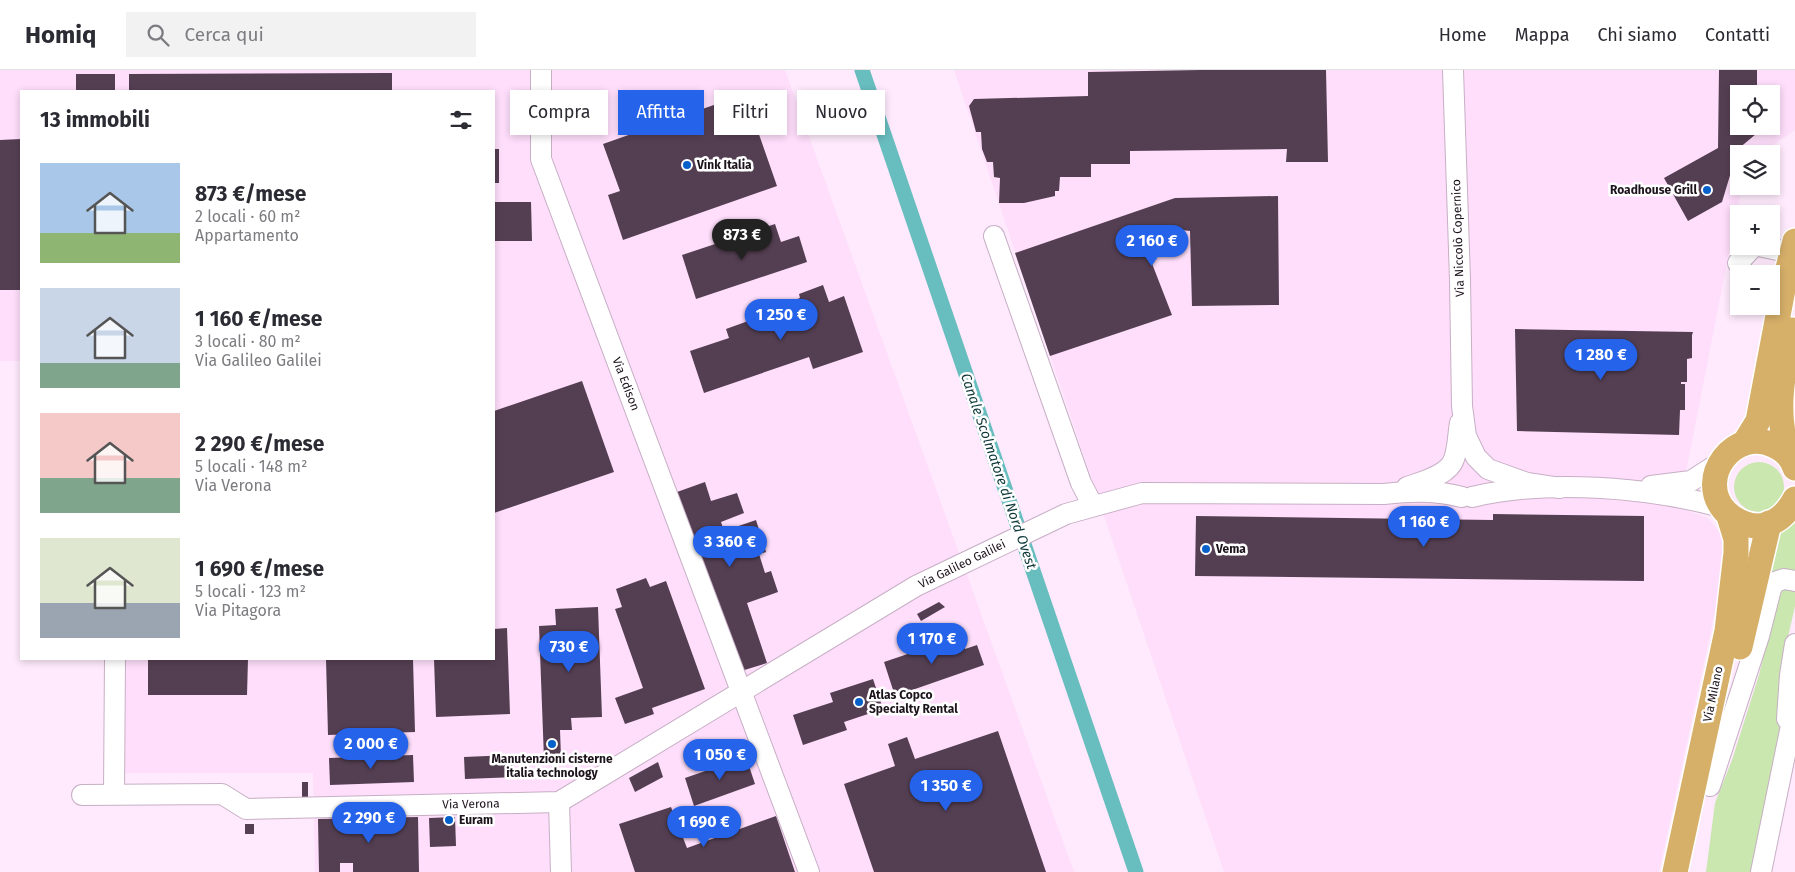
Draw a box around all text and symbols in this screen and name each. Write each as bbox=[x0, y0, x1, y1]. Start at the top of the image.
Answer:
search box bbox=[126, 12, 476, 57]
text: Homiq bbox=[25, 21, 96, 49]
icon: search bbox=[144, 21, 172, 49]
text: Cerca qui bbox=[184, 23, 264, 46]
text: Home bbox=[1439, 24, 1487, 46]
text: Mappa bbox=[1515, 24, 1569, 46]
text: Chi siamo bbox=[1597, 24, 1677, 46]
text: Contatti bbox=[1705, 24, 1770, 46]
map controls bbox=[1730, 85, 1780, 315]
button: locate bbox=[1730, 85, 1780, 135]
chip: Compra bbox=[510, 90, 608, 135]
chip: Affitta bbox=[618, 90, 704, 135]
chip: Filtri bbox=[714, 90, 787, 135]
chip: Nuovo bbox=[797, 90, 885, 135]
icon: filters bbox=[447, 106, 475, 134]
text: 13 immobili bbox=[40, 107, 150, 133]
button: layers bbox=[1730, 145, 1780, 195]
place label: Vink Italia bbox=[696, 158, 752, 172]
marker: Vink Italia bbox=[681, 159, 693, 171]
street label: Via Niccolò Copernico bbox=[1449, 179, 1467, 297]
text: 873 €/mese bbox=[195, 181, 306, 207]
icon: home bbox=[80, 183, 140, 243]
place label: Roadhouse Grill bbox=[1610, 183, 1697, 197]
marker: Roadhouse Grill bbox=[1701, 184, 1713, 196]
button: + bbox=[1730, 205, 1780, 255]
text: 2 locali · 60 m² bbox=[195, 207, 300, 226]
pin: 873 € bbox=[707, 218, 777, 261]
pin: 2 160 € bbox=[1106, 224, 1198, 267]
text: 873 € bbox=[723, 225, 761, 244]
text: Appartamento bbox=[195, 226, 299, 245]
text: 2 160 € bbox=[1126, 231, 1178, 250]
button: − bbox=[1730, 265, 1780, 315]
pin: 1 250 € bbox=[735, 298, 827, 341]
text: 1 250 € bbox=[756, 305, 806, 324]
text: 1 160 €/mese bbox=[195, 306, 322, 332]
icon: home bbox=[80, 308, 140, 368]
text: 3 locali · 80 m² bbox=[195, 332, 301, 351]
pin: 1 280 € bbox=[1555, 338, 1647, 381]
text: 1 280 € bbox=[1575, 345, 1627, 364]
text: Via Galileo Galilei bbox=[195, 351, 322, 370]
street label: Via Edison bbox=[609, 355, 643, 413]
water label: Canale Scolmatore di Nord Ovest bbox=[957, 371, 1040, 571]
text: 2 290 €/mese bbox=[195, 431, 324, 457]
icon: home bbox=[80, 433, 140, 493]
text: 5 locali · 148 m² bbox=[195, 457, 307, 476]
text: Via Verona bbox=[195, 476, 272, 495]
pin: 1 160 € bbox=[1378, 506, 1470, 548]
text: 1 160 € bbox=[1399, 512, 1449, 531]
pin: 3 360 € bbox=[684, 526, 776, 568]
text: 3 360 € bbox=[704, 532, 756, 551]
street label: Via Galileo Galilei bbox=[916, 537, 1008, 591]
place label: Vema bbox=[1215, 542, 1246, 556]
marker: Vema bbox=[1200, 543, 1212, 555]
text: 1 690 €/mese bbox=[195, 556, 324, 582]
icon: home bbox=[80, 558, 140, 618]
text: 5 locali · 123 m² bbox=[195, 582, 306, 601]
text: Via Pitagora bbox=[195, 601, 281, 620]
pin: 1 170 € bbox=[886, 622, 978, 665]
text: 1 170 € bbox=[908, 629, 956, 648]
pin: 730 € bbox=[534, 630, 604, 673]
text: 730 € bbox=[550, 637, 588, 656]
street label: Via Milano bbox=[1700, 665, 1726, 723]
place label: Atlas Copco Specialty Rental bbox=[868, 688, 958, 716]
marker: Atlas Copco Specialty Rental bbox=[853, 696, 865, 708]
pin: 2 000 € bbox=[325, 728, 417, 770]
text: 2 000 € bbox=[344, 734, 398, 753]
marker: Manutenzioni cisterne italia technology bbox=[546, 738, 558, 750]
pin: 1 050 € bbox=[674, 738, 766, 781]
text: 1 050 € bbox=[694, 745, 746, 764]
place label: Manutenzioni cisterne italia technology bbox=[491, 752, 613, 780]
pin: 1 350 € bbox=[900, 770, 992, 812]
text: 1 350 € bbox=[921, 776, 971, 795]
street label: Via Verona bbox=[442, 796, 500, 812]
pin: 2 290 € bbox=[323, 802, 415, 844]
pin: 1 690 € bbox=[658, 806, 750, 848]
text: 2 290 € bbox=[343, 808, 395, 827]
text: 1 690 € bbox=[678, 812, 730, 831]
place label: Euram bbox=[459, 813, 493, 827]
marker: Euram bbox=[443, 814, 455, 826]

